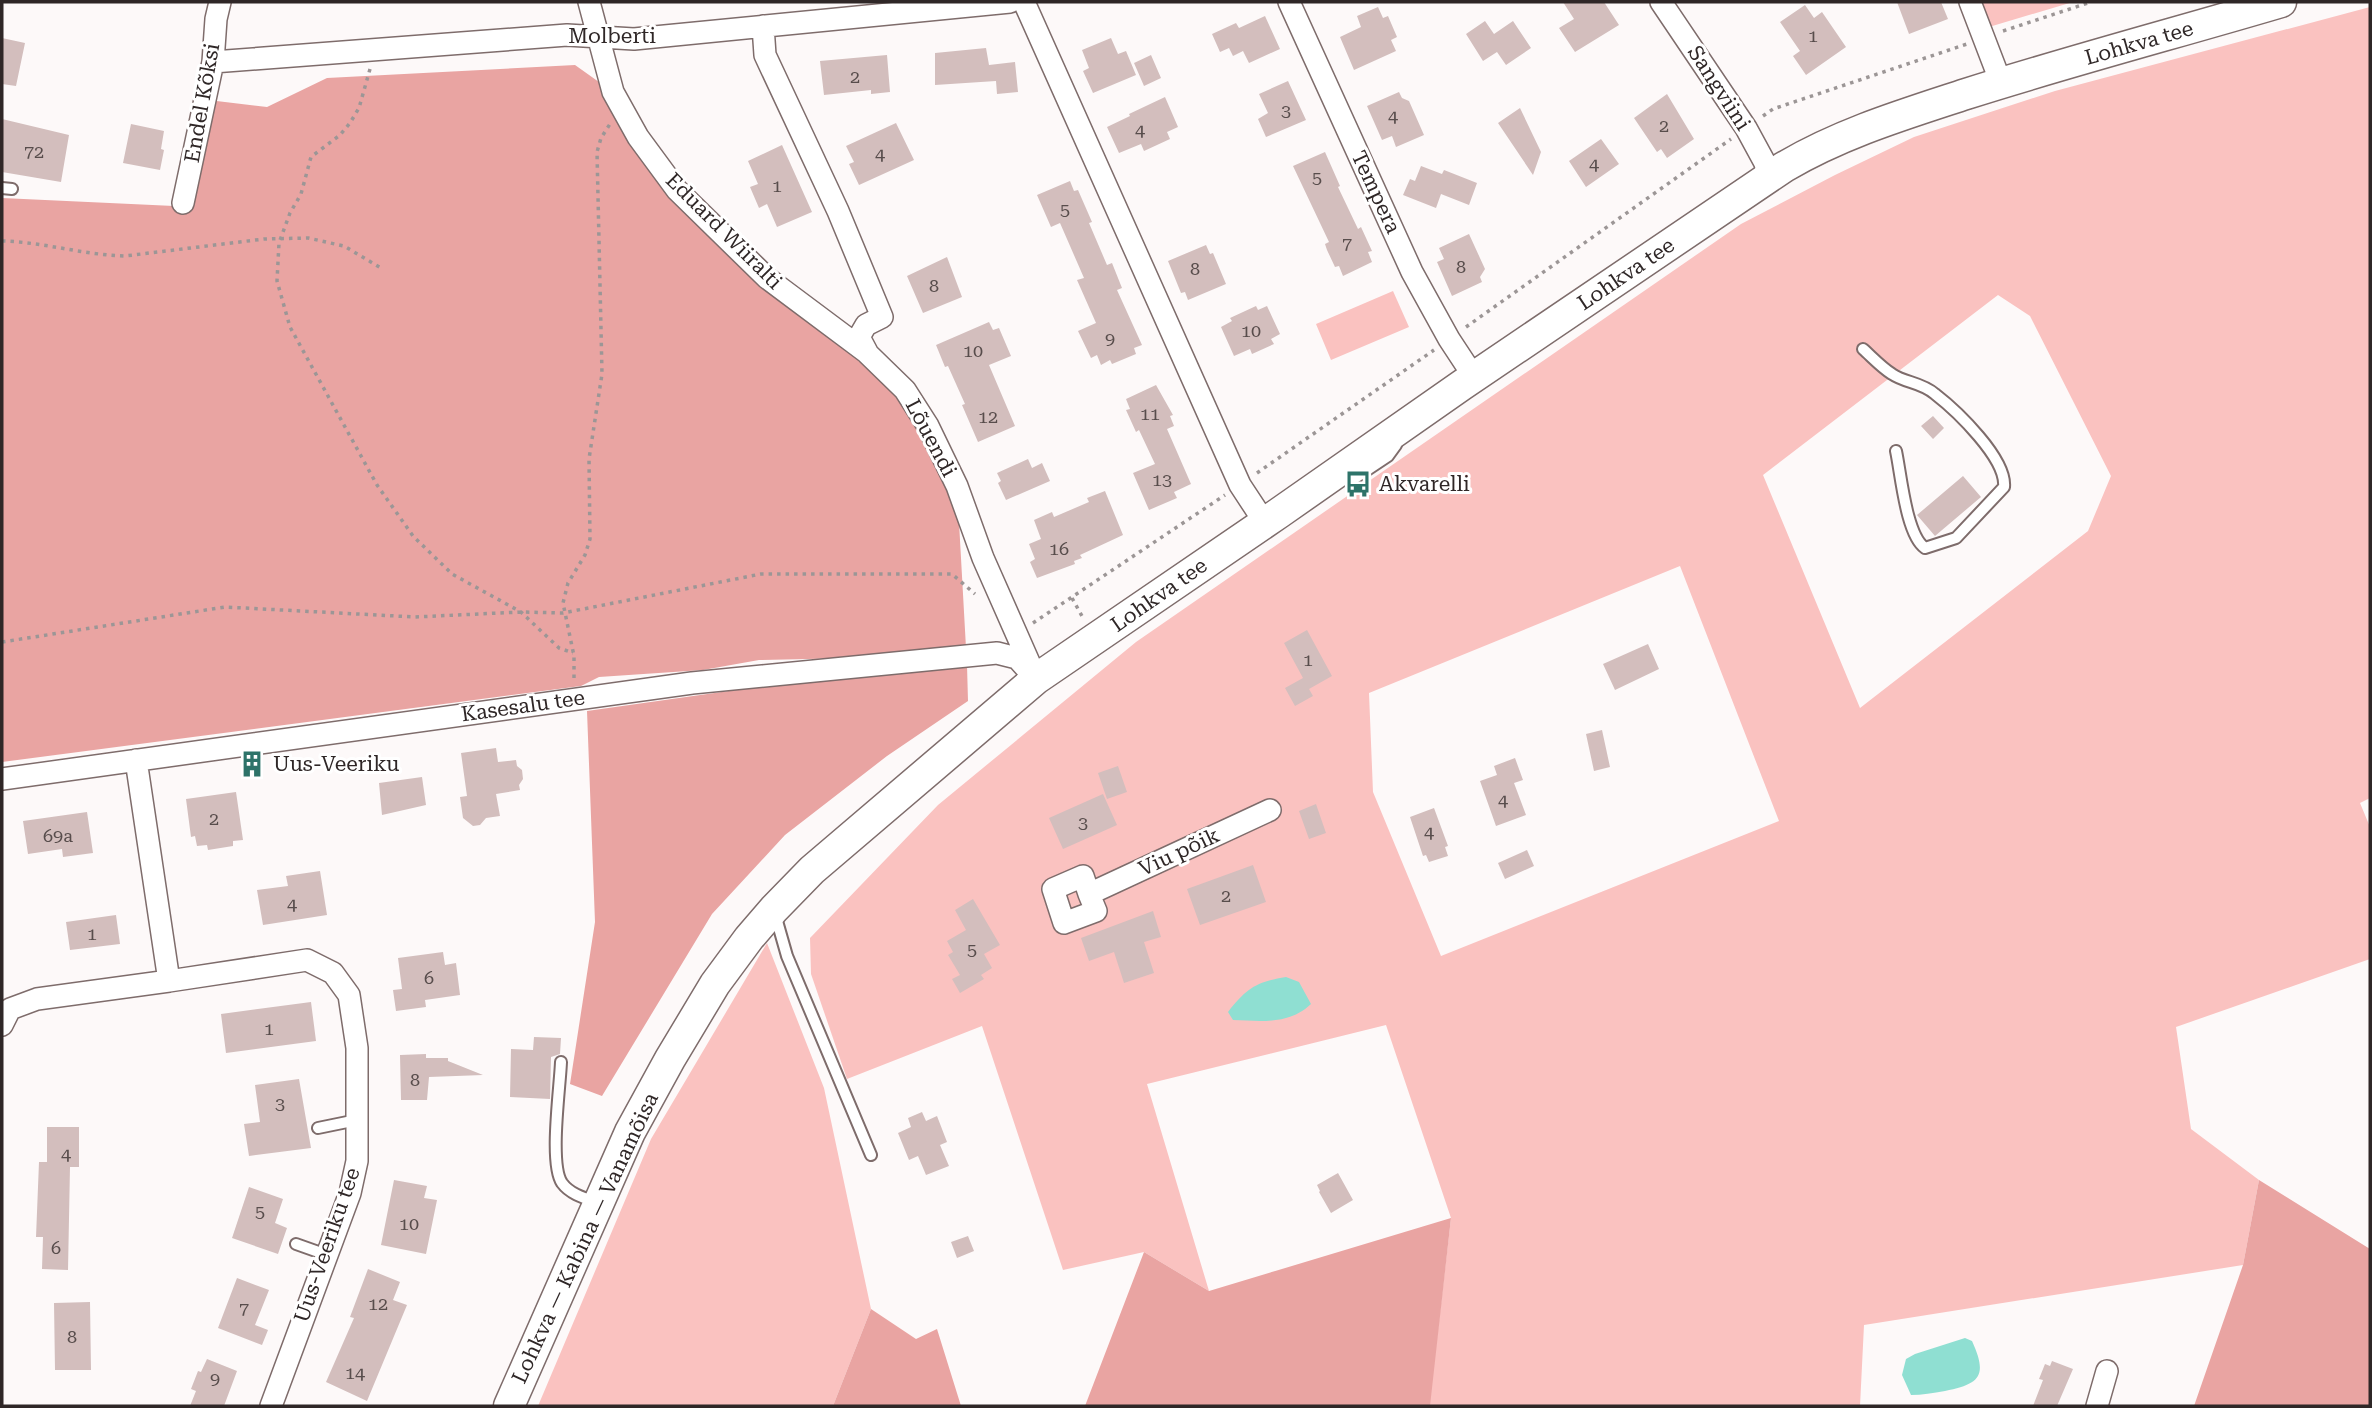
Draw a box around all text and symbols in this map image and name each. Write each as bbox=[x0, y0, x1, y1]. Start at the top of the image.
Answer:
street label: Lohkva tee bbox=[2082, 16, 2196, 70]
street label: Molberti bbox=[568, 24, 656, 48]
house number: 1 bbox=[1808, 25, 1818, 46]
street label: Endel Kõksi bbox=[180, 41, 224, 165]
street label: Sangviini bbox=[1683, 41, 1755, 135]
house number: 2 bbox=[850, 66, 860, 87]
house number: 3 bbox=[1281, 100, 1291, 121]
house number: 4 bbox=[1388, 105, 1398, 126]
house number: 2 bbox=[1659, 115, 1669, 136]
house number: 4 bbox=[1135, 119, 1145, 140]
house number: 72 bbox=[24, 141, 44, 162]
house number: 4 bbox=[875, 143, 885, 164]
street label: Tempera bbox=[1346, 147, 1406, 238]
house number: 4 bbox=[1589, 153, 1599, 174]
house number: 5 bbox=[1312, 167, 1322, 188]
street label: Eduard Wiiralti bbox=[661, 168, 787, 294]
house number: 1 bbox=[772, 175, 782, 196]
house number: 5 bbox=[1060, 199, 1070, 220]
house number: 7 bbox=[1342, 233, 1352, 254]
street label: Lohkva tee bbox=[1573, 233, 1679, 315]
house number: 8 bbox=[1456, 256, 1466, 277]
house number: 8 bbox=[1190, 258, 1200, 279]
house number: 8 bbox=[929, 275, 939, 296]
house number: 10 bbox=[1241, 320, 1261, 341]
house number: 9 bbox=[1105, 328, 1115, 349]
house number: 10 bbox=[963, 340, 983, 361]
street label: Lõuendi bbox=[901, 395, 962, 481]
house number: 11 bbox=[1140, 403, 1160, 424]
house number: 12 bbox=[978, 406, 998, 427]
house number: 13 bbox=[1152, 469, 1172, 490]
bus stop icon: Akvarelli bbox=[1343, 469, 1373, 499]
place label: Akvarelli bbox=[1379, 472, 1470, 496]
house number: 16 bbox=[1049, 538, 1069, 559]
street label: Lohkva tee bbox=[1106, 553, 1212, 637]
house number: 1 bbox=[1303, 649, 1313, 670]
street label: Kasesalu tee bbox=[460, 685, 586, 727]
building icon: Uus-Veeriku bbox=[237, 749, 267, 779]
place label: Uus-Veeriku bbox=[273, 752, 399, 776]
house number: 4 bbox=[1498, 789, 1508, 810]
house number: 2 bbox=[209, 808, 219, 829]
house number: 3 bbox=[1078, 812, 1088, 833]
house number: 4 bbox=[1424, 821, 1434, 842]
street label: Viu põik bbox=[1135, 823, 1223, 881]
house number: 69a bbox=[43, 825, 73, 846]
house number: 2 bbox=[1221, 885, 1231, 906]
house number: 4 bbox=[287, 893, 297, 914]
house number: 1 bbox=[87, 923, 97, 944]
house number: 5 bbox=[967, 939, 977, 960]
house number: 6 bbox=[424, 967, 434, 988]
house number: 1 bbox=[264, 1018, 274, 1039]
house number: 8 bbox=[410, 1069, 420, 1090]
street label: Lohkva — Kabina — Vanamõisa bbox=[507, 1088, 663, 1387]
house number: 3 bbox=[275, 1093, 285, 1114]
house number: 4 bbox=[61, 1143, 71, 1164]
street label: Uus-Veeriku tee bbox=[289, 1164, 365, 1326]
house number: 5 bbox=[255, 1201, 265, 1222]
house number: 10 bbox=[399, 1213, 419, 1234]
house number: 6 bbox=[51, 1237, 61, 1258]
house number: 12 bbox=[368, 1293, 388, 1314]
house number: 7 bbox=[239, 1298, 249, 1319]
house number: 8 bbox=[67, 1326, 77, 1347]
house number: 14 bbox=[345, 1362, 365, 1383]
house number: 9 bbox=[210, 1368, 220, 1389]

